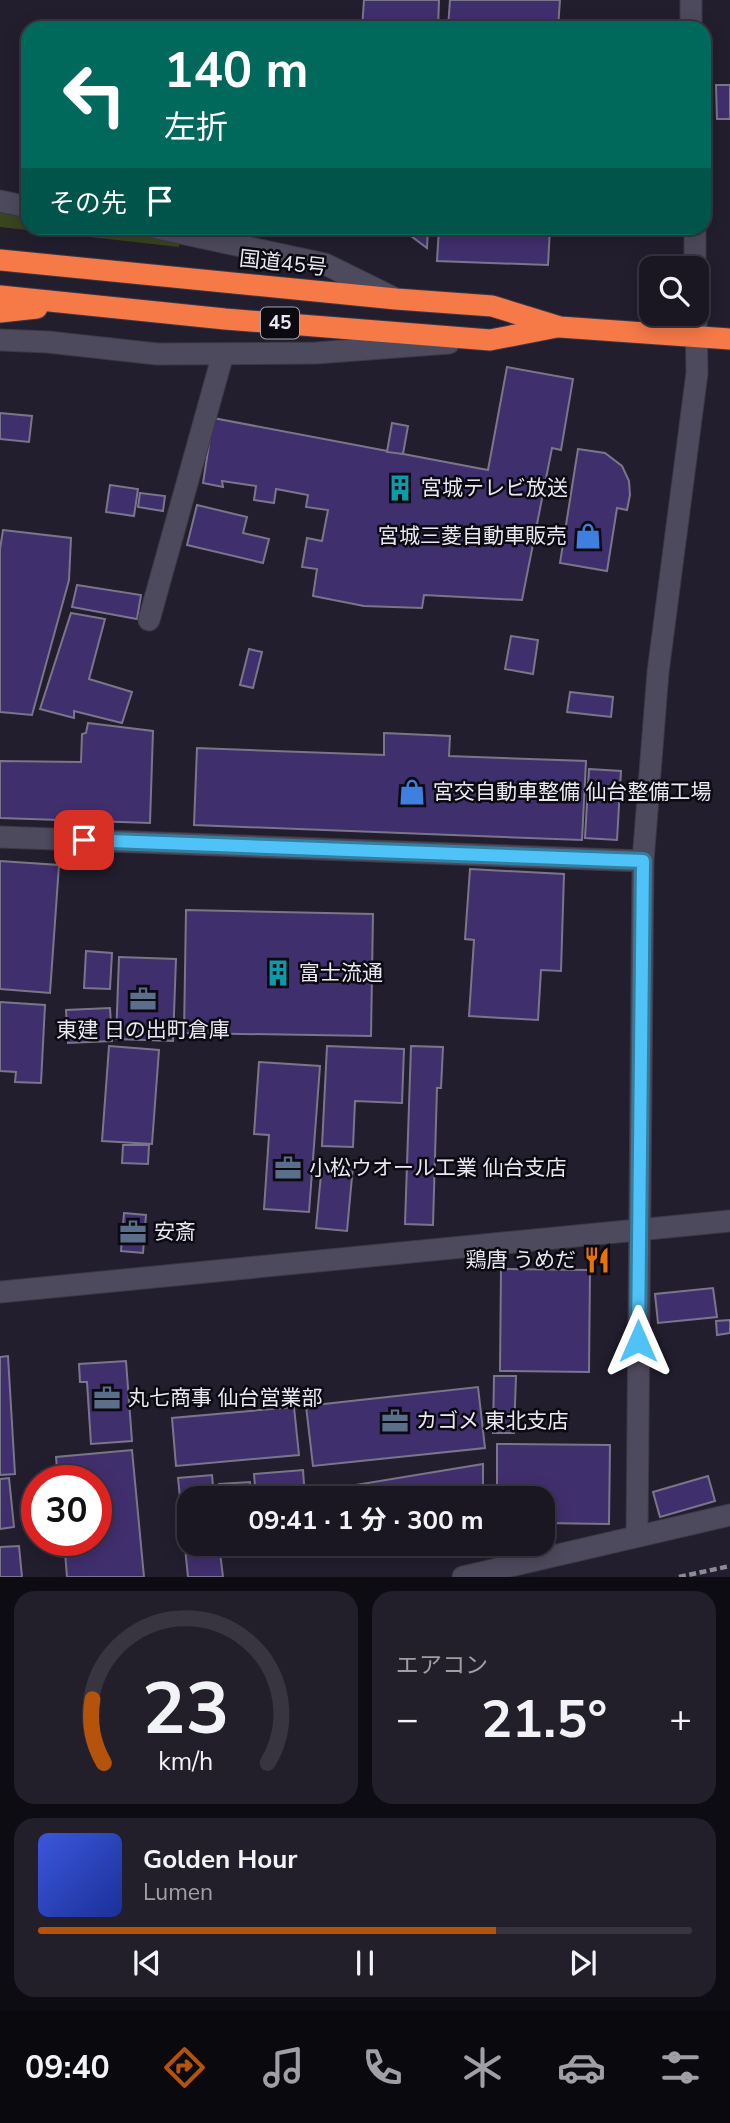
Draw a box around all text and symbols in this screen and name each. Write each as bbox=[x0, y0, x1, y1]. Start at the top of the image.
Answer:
text: 140 m bbox=[164, 37, 308, 104]
icon: left bbox=[49, 49, 140, 140]
text: 左折 bbox=[164, 106, 228, 149]
icon: arrive bbox=[141, 182, 179, 220]
text: その先 bbox=[49, 186, 127, 221]
street label: 国道45号 bbox=[238, 244, 328, 282]
map controls bbox=[639, 256, 709, 326]
button: search bbox=[639, 256, 709, 326]
road number: 45 bbox=[261, 308, 299, 338]
building icon: 宮城テレビ放送 bbox=[385, 473, 415, 503]
place label: 宮城テレビ放送 bbox=[421, 474, 568, 502]
shop icon: 宮城三菱自動車販売 bbox=[573, 521, 603, 551]
place label: 宮城三菱自動車販売 bbox=[378, 522, 567, 550]
shop icon: 宮交自動車整備 仙台整備工場 bbox=[397, 777, 427, 807]
place label: 宮交自動車整備 仙台整備工場 bbox=[433, 778, 711, 806]
pin bbox=[54, 810, 114, 870]
icon: arrive bbox=[65, 821, 103, 859]
building icon: 富士流通 bbox=[263, 958, 293, 988]
place label: 富士流通 bbox=[299, 959, 383, 987]
office icon: 東建 日の出町倉庫 bbox=[128, 984, 158, 1014]
place label: 東建 日の出町倉庫 bbox=[56, 1016, 230, 1044]
office icon: 小松ウオール工業 仙台支店 bbox=[273, 1153, 303, 1183]
place label: 小松ウオール工業 仙台支店 bbox=[309, 1154, 566, 1182]
office icon: 安斎 bbox=[118, 1217, 148, 1247]
place label: 安斎 bbox=[154, 1218, 196, 1246]
restaurant icon: 鶏唐 うめだ bbox=[582, 1245, 612, 1275]
place label: 鶏唐 うめだ bbox=[466, 1246, 576, 1274]
position arrow bbox=[601, 1304, 675, 1378]
office icon: 丸七商事 仙台営業部 bbox=[92, 1383, 122, 1413]
place label: 丸七商事 仙台営業部 bbox=[128, 1384, 322, 1412]
office icon: カゴメ 東北支店 bbox=[380, 1406, 410, 1436]
place label: カゴメ 東北支店 bbox=[416, 1407, 568, 1435]
speed limit sign: 30 bbox=[21, 1465, 112, 1556]
text: 09:41 · 1 分 · 300 m bbox=[248, 1503, 484, 1538]
text: エアコン bbox=[396, 1650, 488, 1681]
text: 23 bbox=[142, 1660, 230, 1760]
text: 21.5° bbox=[481, 1684, 607, 1755]
text: − bbox=[396, 1694, 419, 1745]
text: + bbox=[669, 1694, 692, 1745]
text: km/h bbox=[158, 1745, 214, 1779]
text: Golden Hour bbox=[143, 1842, 298, 1877]
text: Lumen bbox=[143, 1877, 213, 1908]
icon: previous bbox=[128, 1944, 166, 1982]
icon: pause bbox=[346, 1944, 384, 1982]
icon: next bbox=[564, 1944, 602, 1982]
icon: directions bbox=[160, 2043, 209, 2092]
icon: music bbox=[259, 2043, 308, 2092]
icon: phone bbox=[358, 2043, 407, 2092]
icon: climate bbox=[458, 2043, 507, 2092]
icon: car bbox=[557, 2043, 606, 2092]
icon: filters bbox=[656, 2043, 705, 2092]
text: 09:40 bbox=[25, 2046, 110, 2089]

